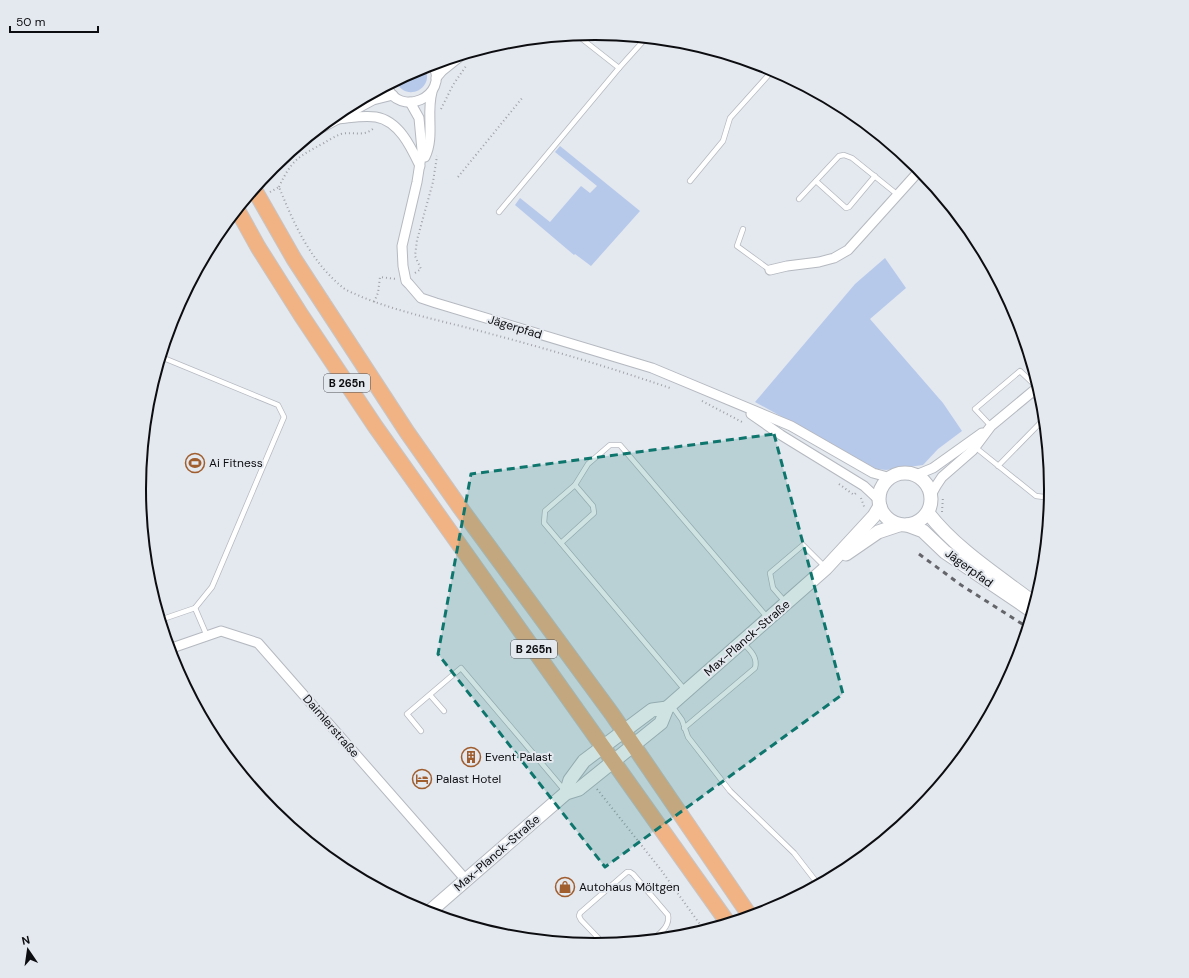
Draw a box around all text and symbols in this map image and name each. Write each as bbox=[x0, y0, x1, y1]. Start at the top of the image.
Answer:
scale bar bbox=[10, 8, 98, 34]
text: 50 m bbox=[16, 14, 45, 30]
street label: Jägerpfad bbox=[486, 311, 544, 343]
road number: B 265n bbox=[324, 374, 370, 392]
sports icon: Ai Fitness bbox=[184, 452, 206, 474]
place label: Ai Fitness bbox=[209, 455, 263, 471]
street label: Jägerpfad bbox=[942, 545, 996, 591]
street label: Max-Planck-Straße bbox=[701, 596, 793, 680]
road number: B 265n bbox=[511, 640, 557, 658]
street label: Daimlerstraße bbox=[299, 691, 363, 761]
building icon: Event Palast bbox=[460, 746, 482, 768]
place label: Event Palast bbox=[485, 749, 553, 765]
hotel icon: Palast Hotel bbox=[411, 768, 433, 790]
place label: Palast Hotel bbox=[436, 771, 501, 787]
street label: Max-Planck-Straße bbox=[451, 811, 543, 895]
shop icon: Autohaus Möltgen bbox=[554, 876, 576, 898]
place label: Autohaus Möltgen bbox=[579, 879, 680, 895]
north arrow bbox=[8, 930, 48, 970]
text: N bbox=[20, 933, 31, 948]

